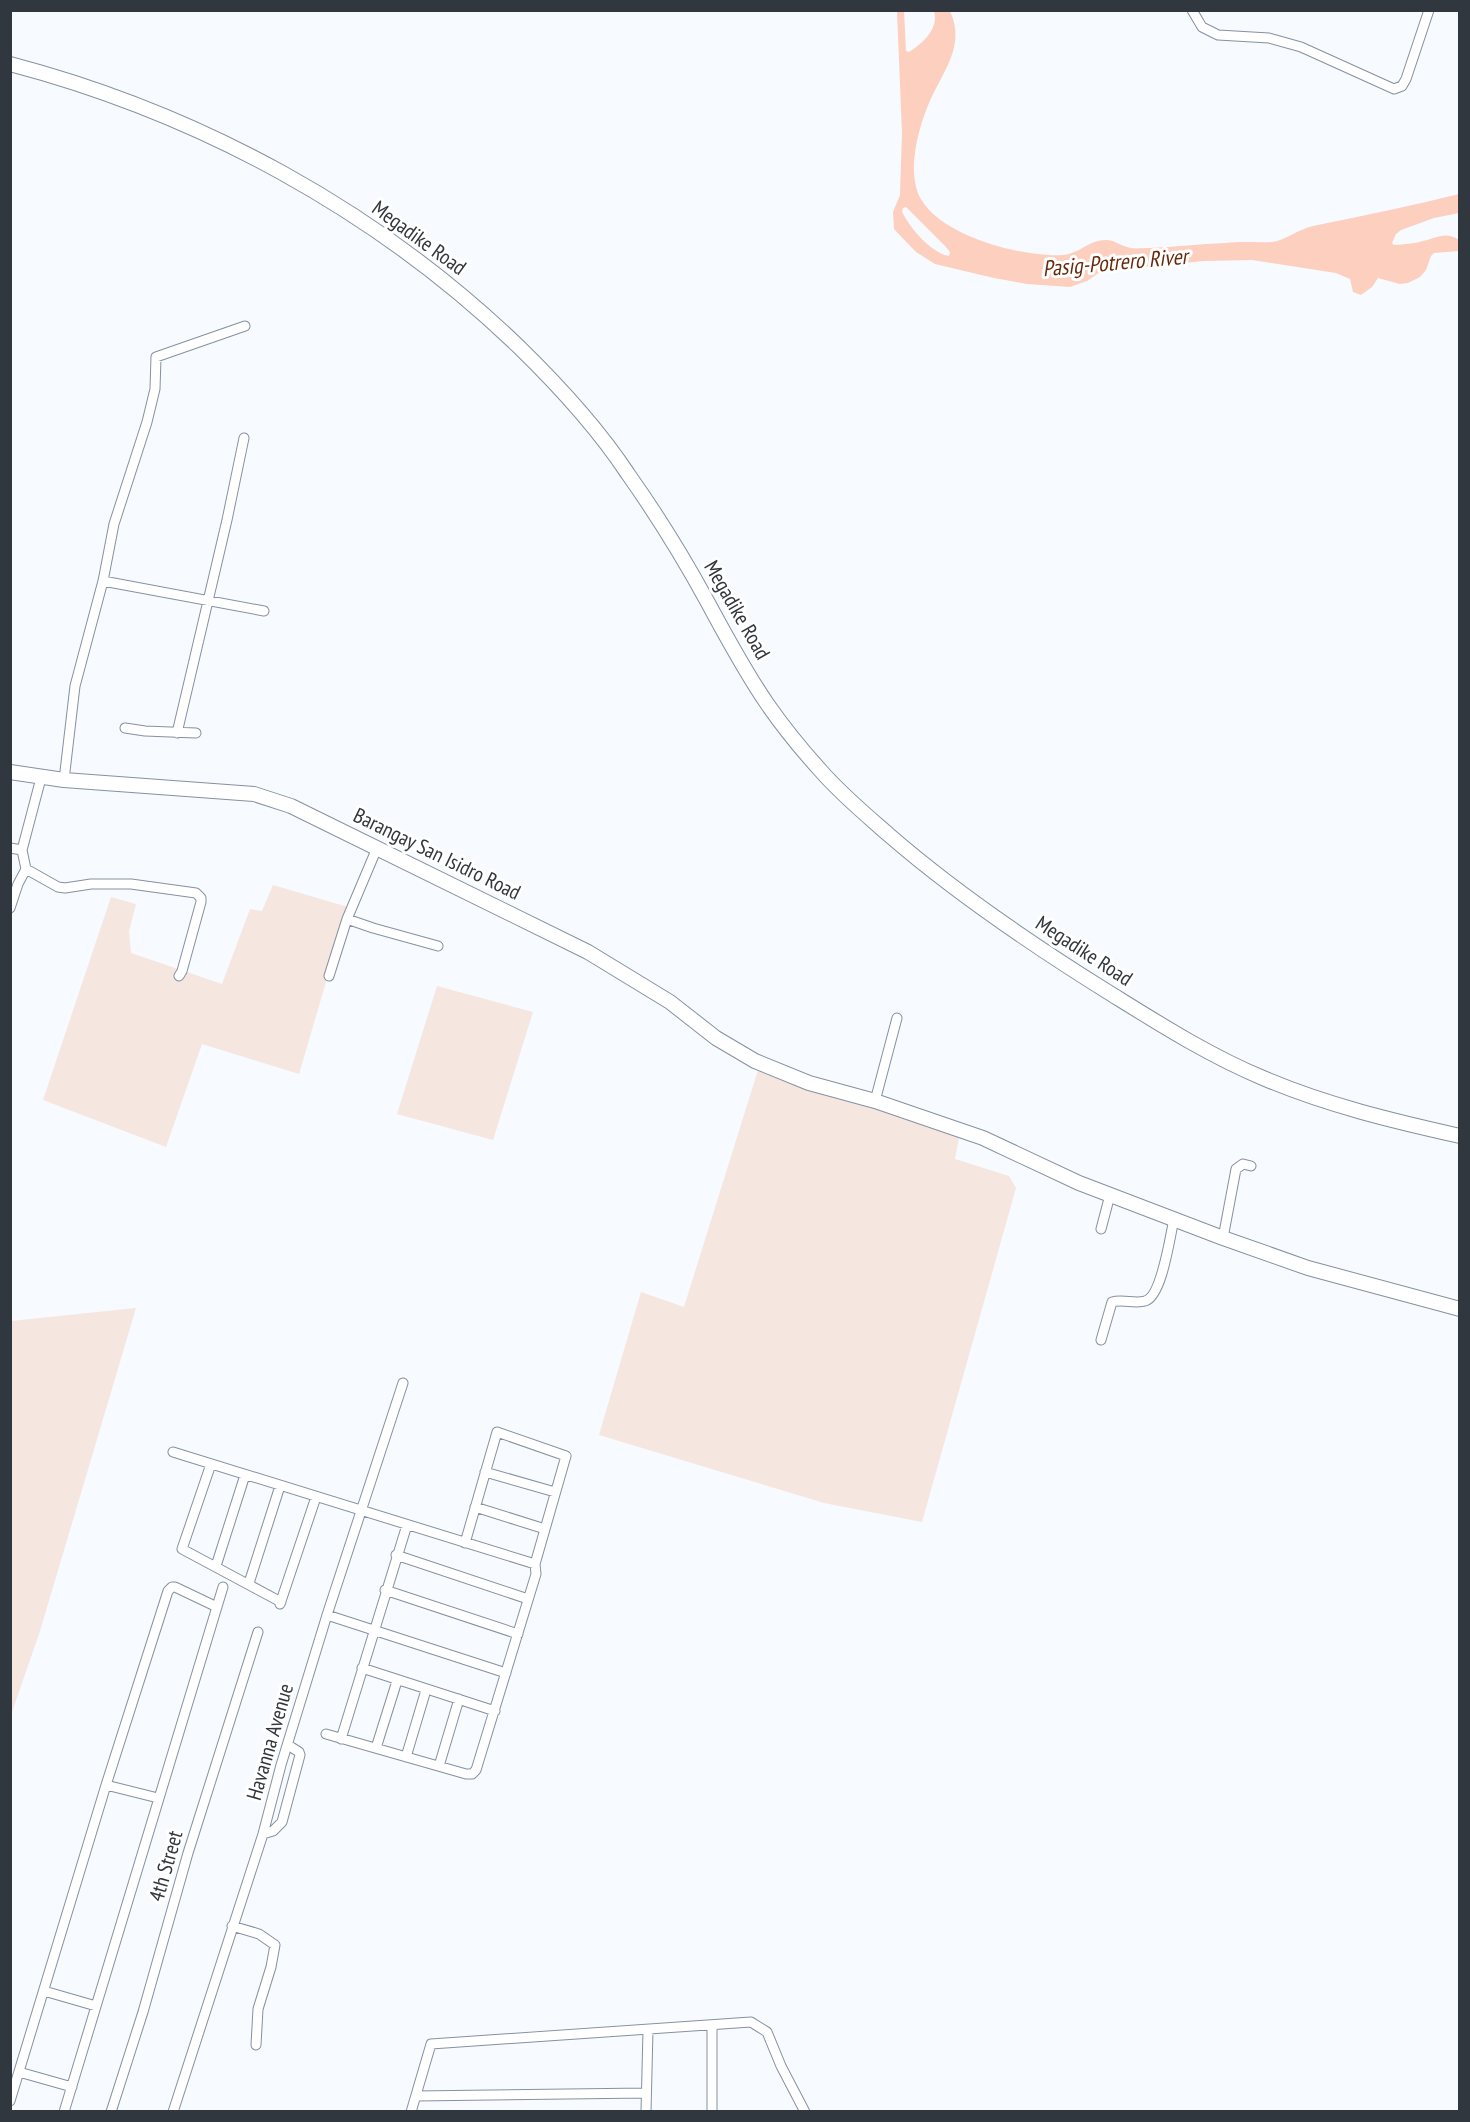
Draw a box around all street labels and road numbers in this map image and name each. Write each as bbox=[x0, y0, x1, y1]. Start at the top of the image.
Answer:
street label: Megadike Road bbox=[367, 194, 472, 281]
street label: Megadike Road bbox=[698, 555, 777, 664]
street label: Barangay San Isidro Road bbox=[349, 801, 525, 906]
street label: Megadike Road bbox=[1031, 909, 1138, 992]
street label: Havanna Avenue bbox=[240, 1680, 299, 1803]
street label: 4th Street bbox=[143, 1827, 189, 1904]

